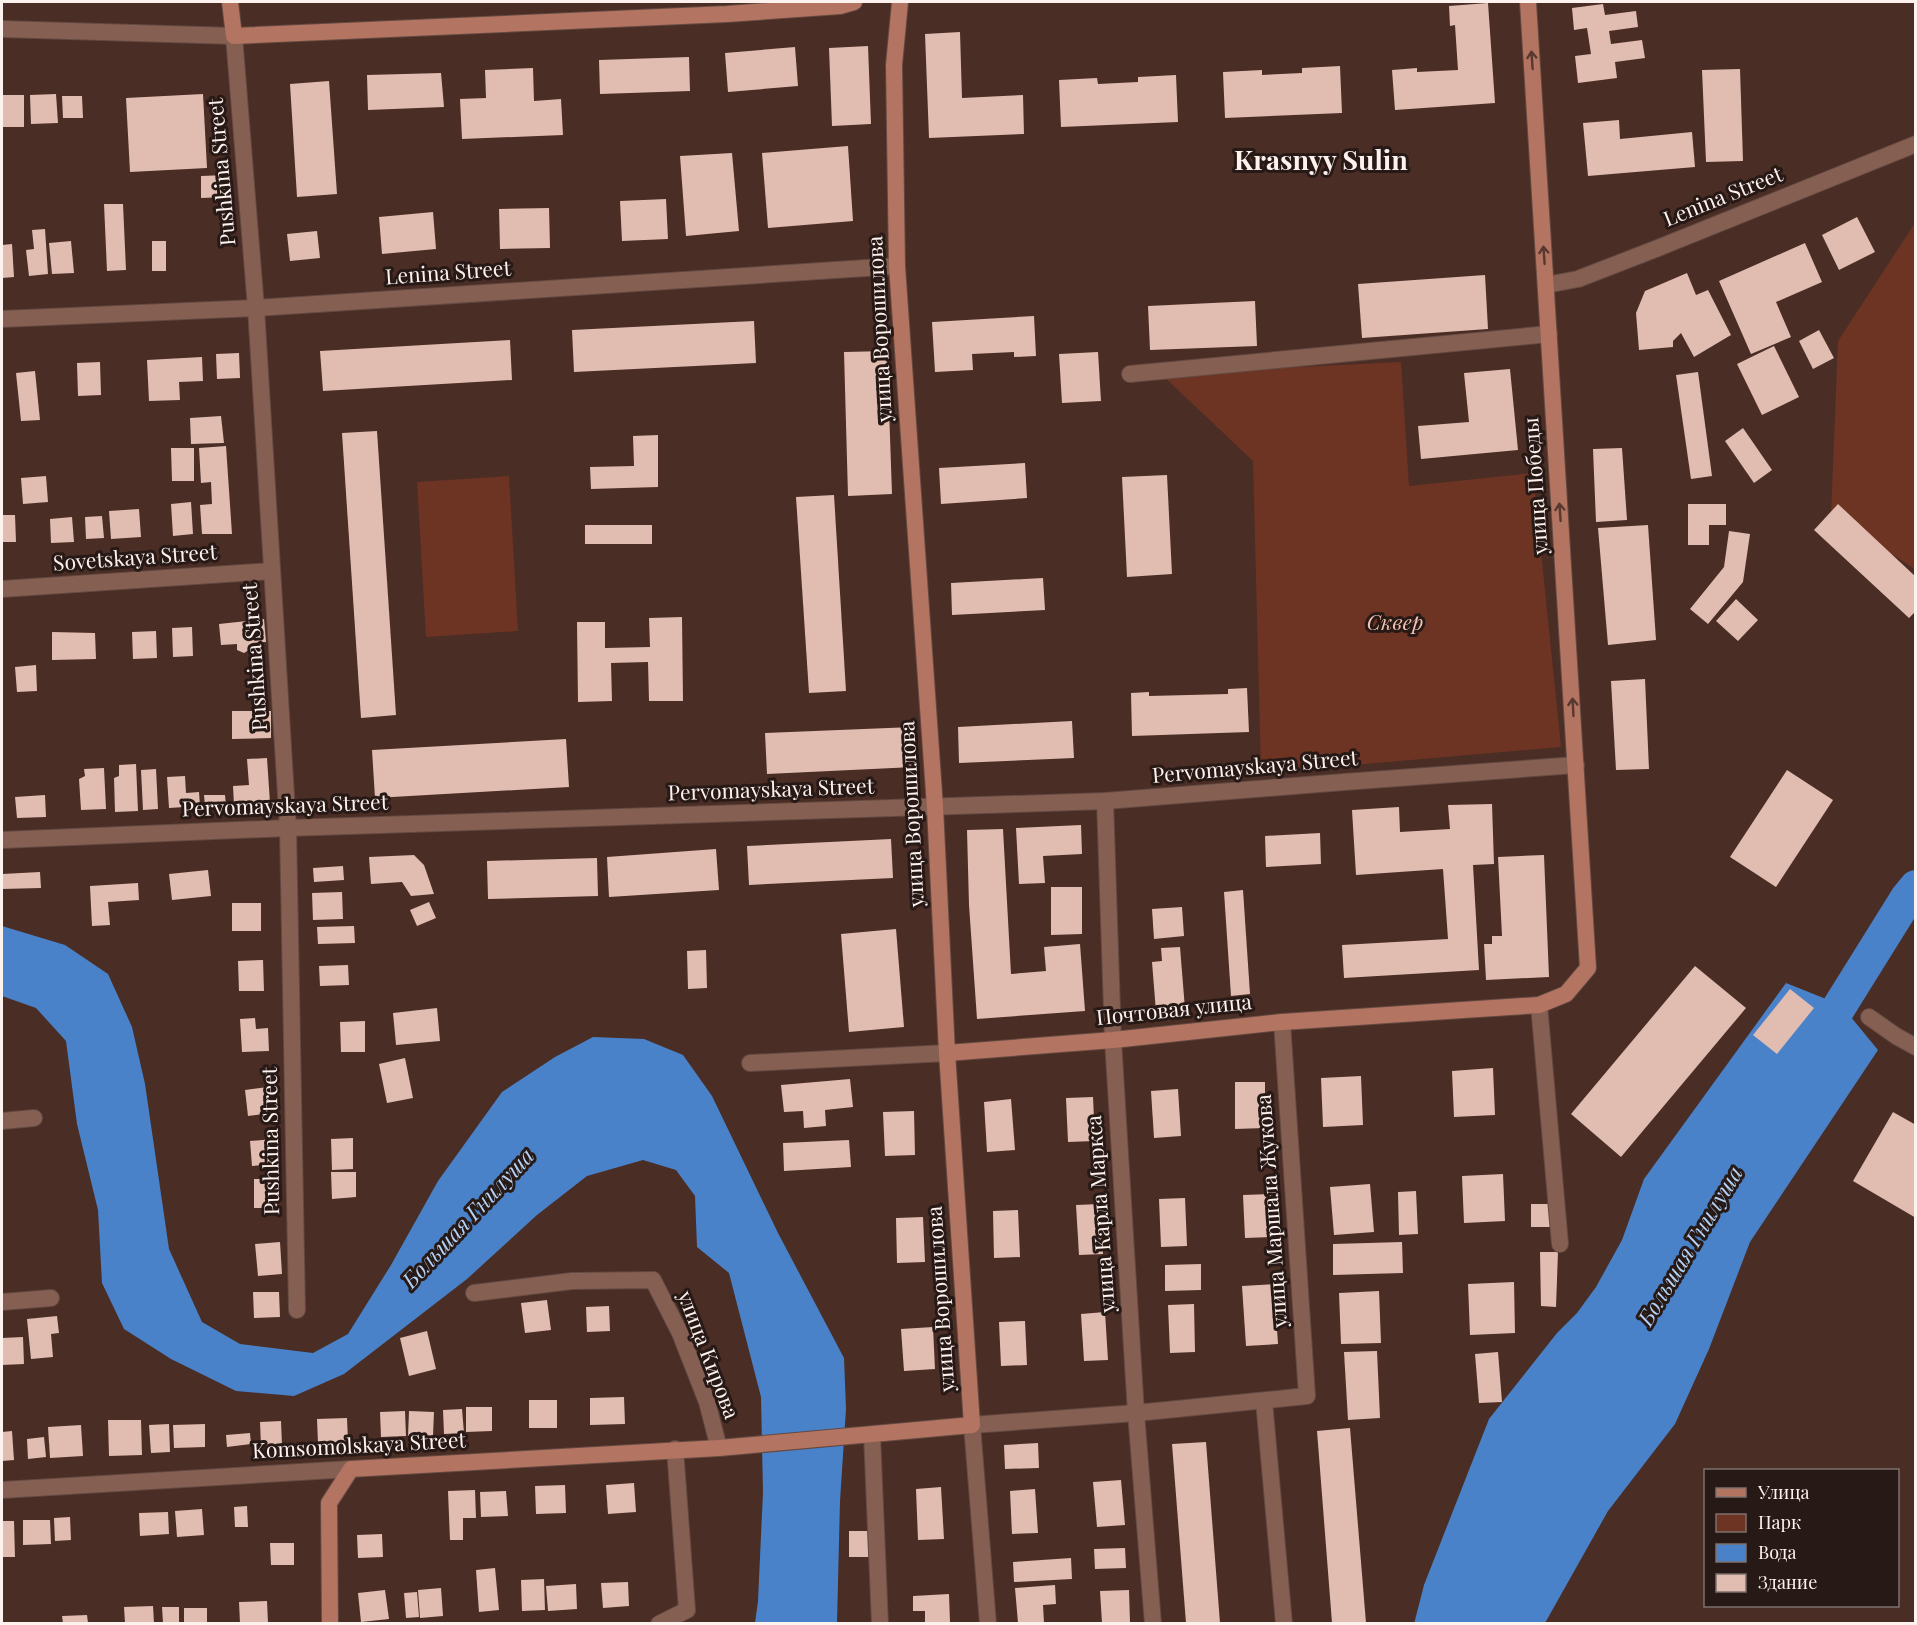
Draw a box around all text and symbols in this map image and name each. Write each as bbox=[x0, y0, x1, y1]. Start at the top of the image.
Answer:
one-way arrow bbox=[1526, 51, 1537, 71]
street label: Pushkina Street bbox=[200, 97, 240, 247]
district label: Krasnyy Sulin bbox=[1234, 141, 1408, 177]
street label: Lenina Street bbox=[1659, 158, 1786, 232]
street label: улица Ворошилова bbox=[859, 235, 897, 424]
one-way arrow bbox=[1538, 245, 1549, 265]
street label: Lenina Street bbox=[384, 253, 512, 289]
street label: улица Победы bbox=[1515, 416, 1553, 557]
one-way arrow bbox=[1555, 503, 1566, 523]
street label: Sovetskaya Street bbox=[52, 536, 218, 576]
street label: Pushkina Street bbox=[234, 582, 272, 732]
park label: Сквер bbox=[1367, 607, 1423, 635]
one-way arrow bbox=[1567, 697, 1578, 717]
street label: улица Ворошилова bbox=[891, 720, 929, 909]
street label: Pervomayskaya Street bbox=[1151, 742, 1359, 788]
street label: Pervomayskaya Street bbox=[667, 770, 875, 806]
street label: Pervomayskaya Street bbox=[181, 786, 389, 822]
street label: Почтовая улица bbox=[1095, 986, 1254, 1030]
street label: Pushkina Street bbox=[254, 1066, 284, 1215]
street label: улица Маршала Жукова bbox=[1248, 1093, 1292, 1330]
street label: улица Карла Маркса bbox=[1078, 1114, 1120, 1315]
water label: Большая Гнилуша bbox=[394, 1141, 540, 1295]
water label: Большая Гнилуша bbox=[1629, 1160, 1749, 1332]
street label: улица Ворошилова bbox=[919, 1205, 960, 1394]
street label: улица Кирова bbox=[672, 1285, 747, 1423]
street label: Komsomolskaya Street bbox=[251, 1424, 467, 1464]
legend bbox=[1704, 1469, 1899, 1607]
text: Улица bbox=[1757, 1480, 1809, 1504]
text: Парк bbox=[1758, 1510, 1801, 1534]
text: Вода bbox=[1758, 1540, 1796, 1564]
text: Здание bbox=[1758, 1570, 1817, 1594]

